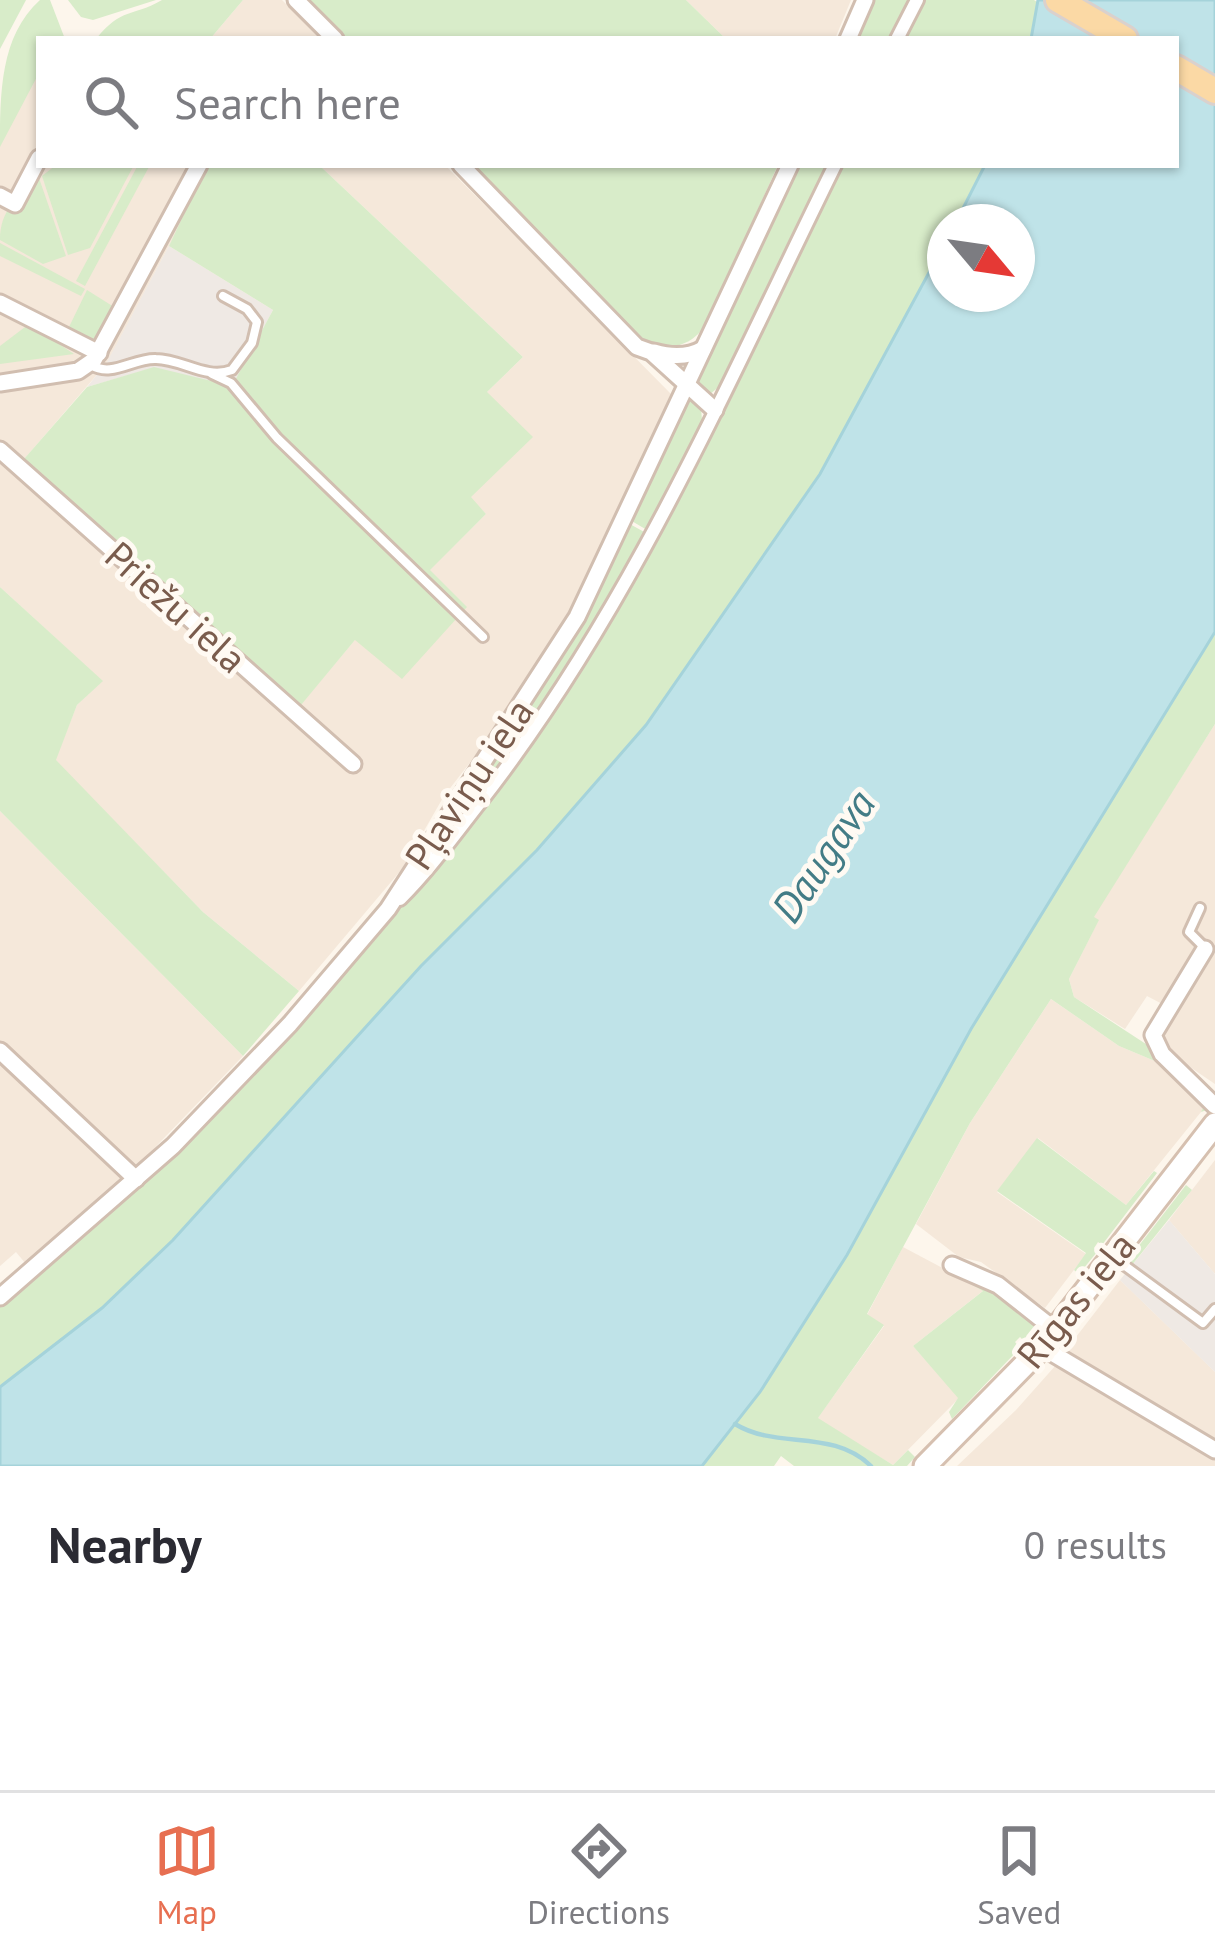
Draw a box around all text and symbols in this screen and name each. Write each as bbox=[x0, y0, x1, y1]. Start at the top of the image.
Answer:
search box bbox=[36, 36, 1179, 168]
icon: search bbox=[78, 69, 144, 135]
text: Search here bbox=[174, 73, 401, 131]
north arrow bbox=[927, 204, 1035, 312]
street label: Priežu iela bbox=[95, 530, 258, 684]
street label: Pļaviņu iela bbox=[393, 688, 544, 879]
water label: Daugava bbox=[758, 778, 887, 933]
street label: Rīgas iela bbox=[1005, 1221, 1146, 1378]
text: Nearby bbox=[48, 1511, 202, 1577]
text: 0 results bbox=[1024, 1519, 1167, 1570]
tab: Map bbox=[154, 1818, 220, 1933]
tab: Directions bbox=[527, 1818, 670, 1933]
tab: Saved bbox=[977, 1818, 1061, 1933]

